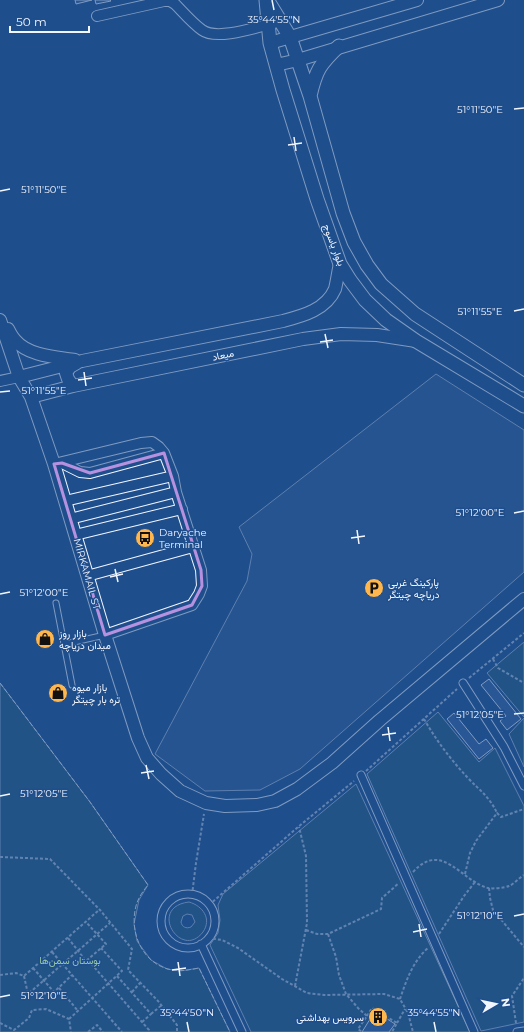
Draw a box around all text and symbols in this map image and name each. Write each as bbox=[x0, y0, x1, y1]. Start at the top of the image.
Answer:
scale bar bbox=[10, 8, 89, 34]
text: 35°44'55"N bbox=[248, 13, 301, 26]
text: 50 m bbox=[16, 14, 47, 29]
text: 51°11'50"E bbox=[457, 103, 503, 116]
text: 51°11'50"E bbox=[21, 183, 67, 196]
street label: بلوار یاسوج bbox=[320, 222, 348, 268]
text: 51°11'55"E bbox=[458, 305, 503, 318]
street label: میعاد bbox=[211, 346, 235, 364]
text: 51°11'55"E bbox=[22, 384, 67, 397]
text: 51°12'00"E bbox=[455, 506, 505, 519]
place label: Daryache Terminal bbox=[159, 526, 207, 551]
bus stop icon: Daryache Terminal bbox=[134, 527, 156, 549]
street label: MIRKAMAIL ST bbox=[71, 537, 103, 612]
place label: پارکینگ غربی دریاچه چیتگر bbox=[387, 576, 440, 602]
parking icon: پارکینگ غربی دریاچه چیتگر bbox=[363, 577, 385, 599]
text: 51°12'00"E bbox=[19, 586, 69, 599]
place label: بازار روز میدان دریاچه bbox=[58, 627, 111, 653]
shop icon: بازار روز میدان دریاچه bbox=[34, 628, 56, 650]
place label: بازار میوه تره بار چیتگر bbox=[71, 681, 120, 707]
shop icon: بازار میوه تره بار چیتگر bbox=[47, 682, 69, 704]
text: 51°12'05"E bbox=[456, 708, 504, 721]
text: 51°12'05"E bbox=[20, 787, 68, 800]
text: 51°12'10"E bbox=[457, 909, 504, 922]
park label: بوستان سمن‌ها bbox=[39, 954, 101, 967]
north arrow bbox=[476, 984, 516, 1024]
text: 51°12'10"E bbox=[21, 989, 68, 1002]
text: N bbox=[498, 997, 513, 1008]
text: 35°44'50"N bbox=[160, 1006, 214, 1019]
building icon: سرویس بهداشتی bbox=[367, 1006, 389, 1028]
text: 35°44'55"N bbox=[408, 1006, 461, 1019]
place label: سرویس بهداشتی bbox=[296, 1011, 364, 1024]

